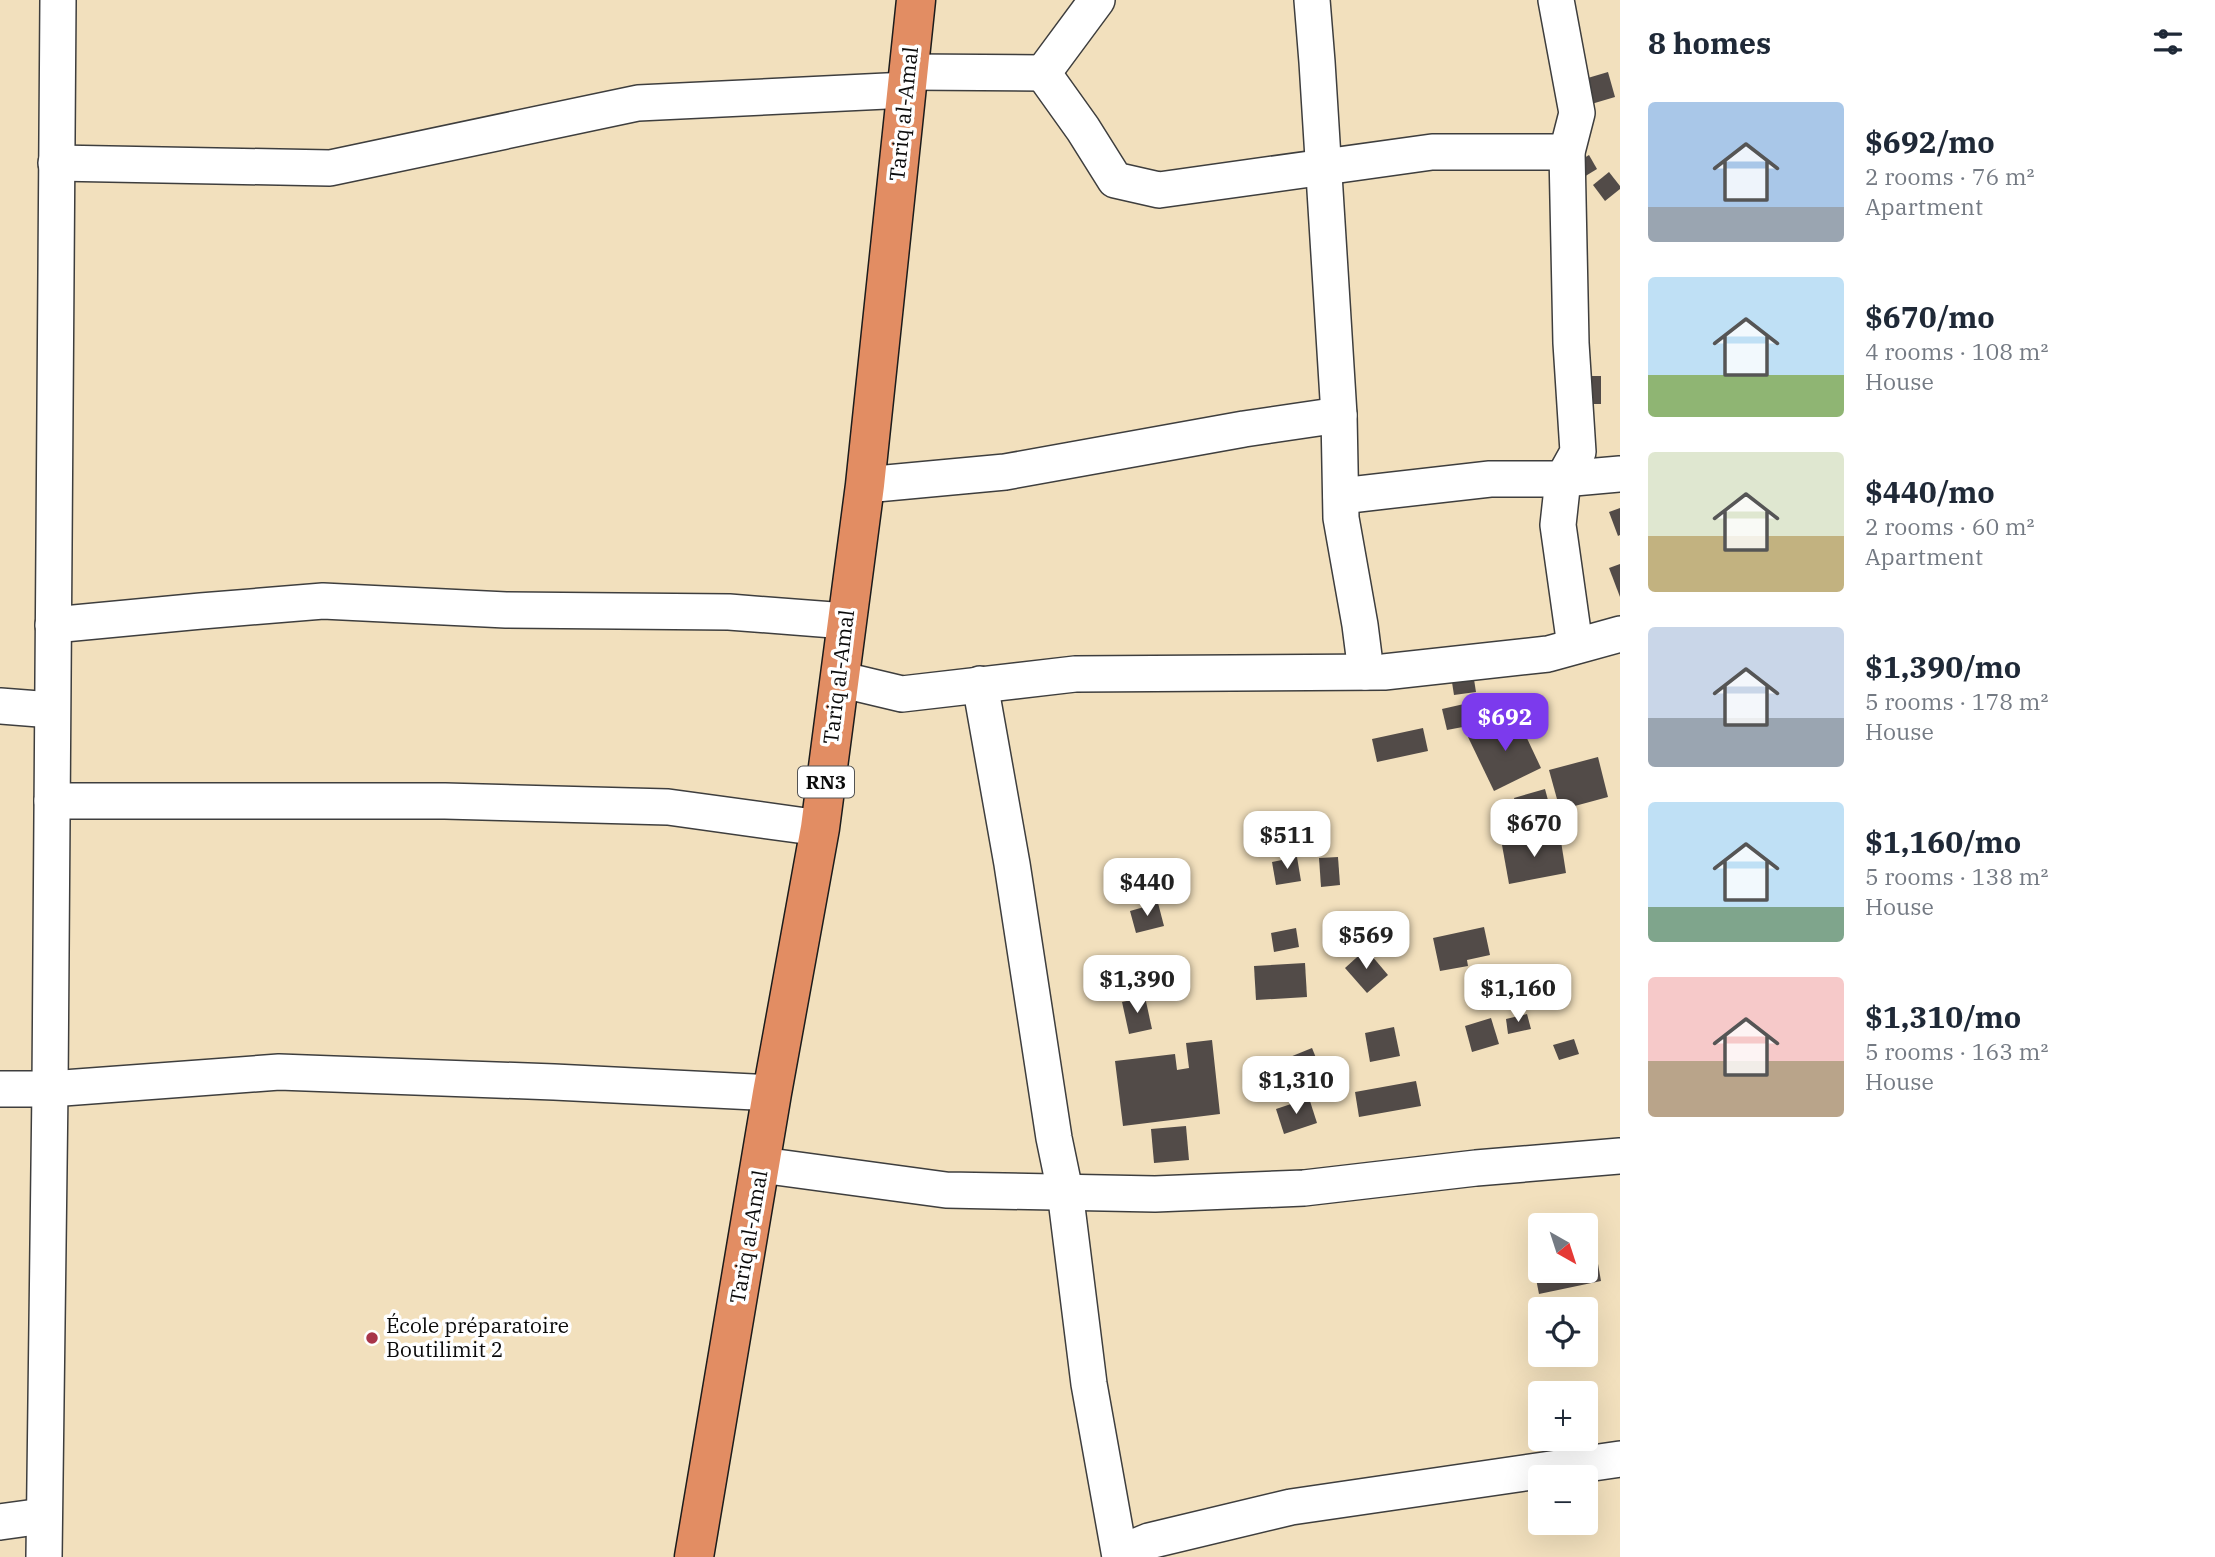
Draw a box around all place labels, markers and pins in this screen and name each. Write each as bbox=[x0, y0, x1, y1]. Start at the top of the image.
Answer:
pin: $692 bbox=[1464, 694, 1546, 753]
pin: $670 bbox=[1493, 800, 1575, 859]
pin: $511 bbox=[1246, 812, 1328, 871]
pin: $440 bbox=[1106, 858, 1188, 918]
pin: $569 bbox=[1325, 912, 1407, 971]
pin: $1,390 bbox=[1080, 956, 1194, 1015]
pin: $1,160 bbox=[1461, 964, 1575, 1024]
pin: $1,310 bbox=[1239, 1056, 1353, 1116]
place label: École préparatoire Boutilimit 2 bbox=[386, 1311, 569, 1363]
marker: École préparatoire Boutilimit 2 bbox=[364, 1330, 380, 1346]

